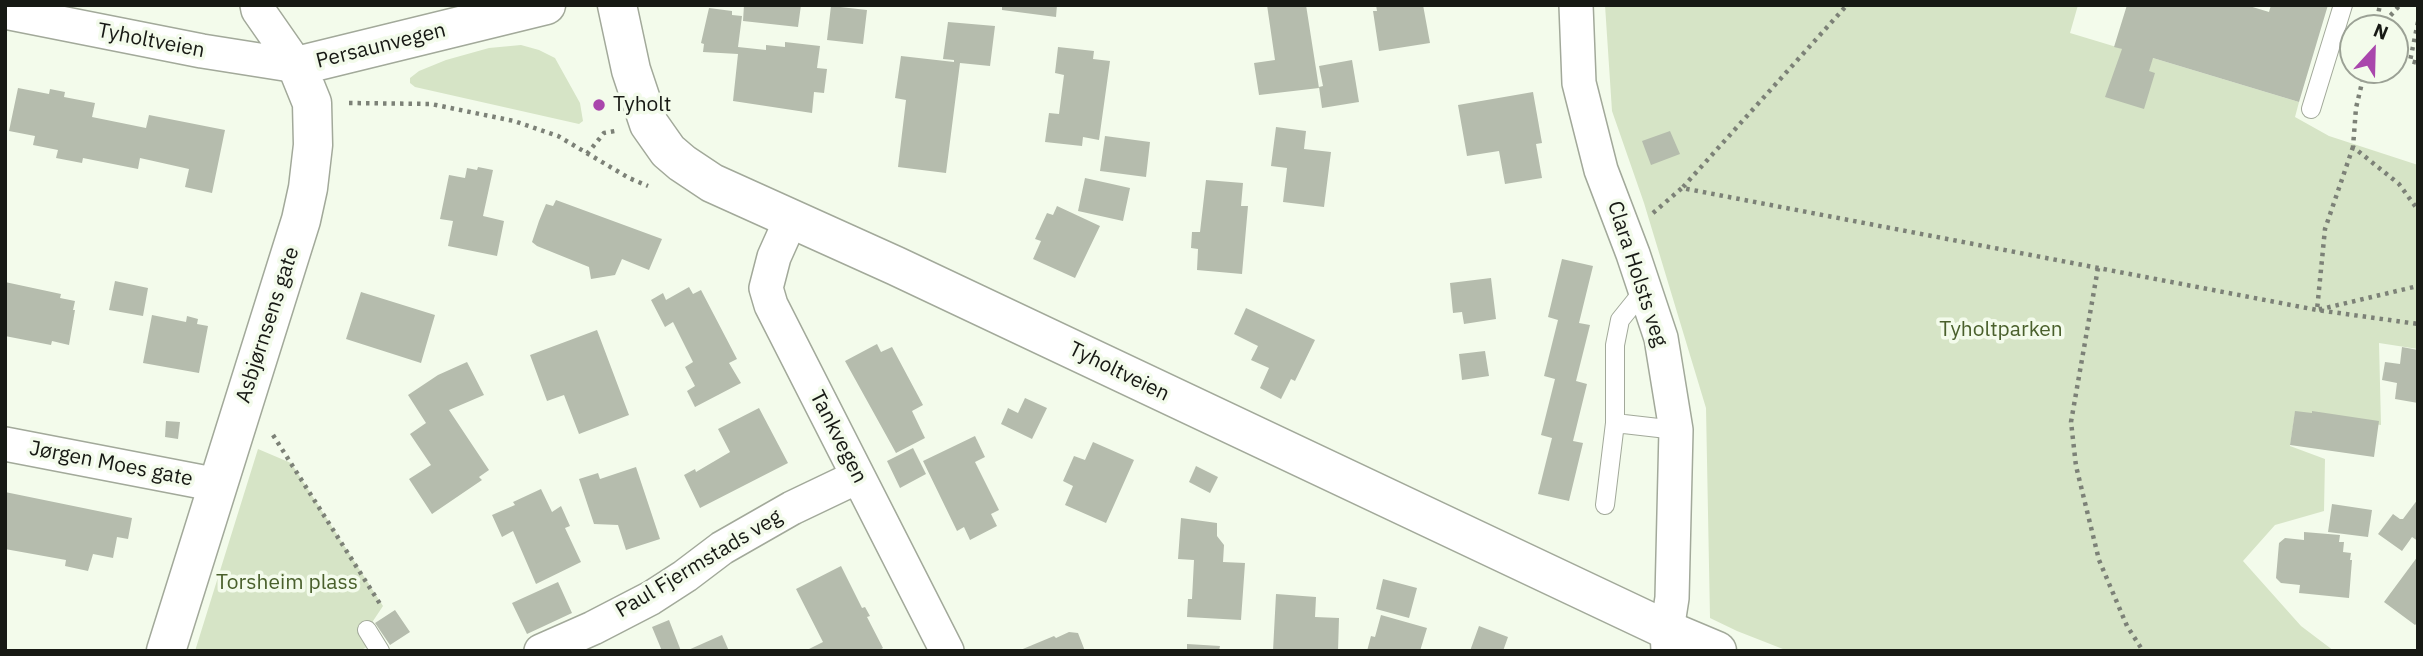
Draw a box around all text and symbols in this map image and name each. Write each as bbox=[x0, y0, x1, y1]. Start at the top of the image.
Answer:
north arrow bbox=[2339, 14, 2409, 84]
street label: Tyholtveien bbox=[95, 18, 207, 64]
street label: Persaunvegen bbox=[314, 18, 448, 74]
text: N bbox=[2370, 18, 2392, 45]
place label: Tyholt bbox=[613, 92, 671, 118]
marker: Tyholt bbox=[591, 97, 607, 113]
street label: Clara Holsts veg bbox=[1602, 198, 1672, 350]
street label: Asbjørnsens gate bbox=[231, 244, 305, 406]
park label: Tyholtparken bbox=[1939, 317, 2063, 343]
street label: Tyholtveien bbox=[1065, 337, 1173, 407]
street label: Tankvegen bbox=[804, 386, 872, 488]
street label: Jørgen Moes gate bbox=[27, 436, 195, 492]
street label: Paul Fjermstads veg bbox=[611, 504, 787, 624]
park label: Torsheim plass bbox=[216, 570, 358, 596]

